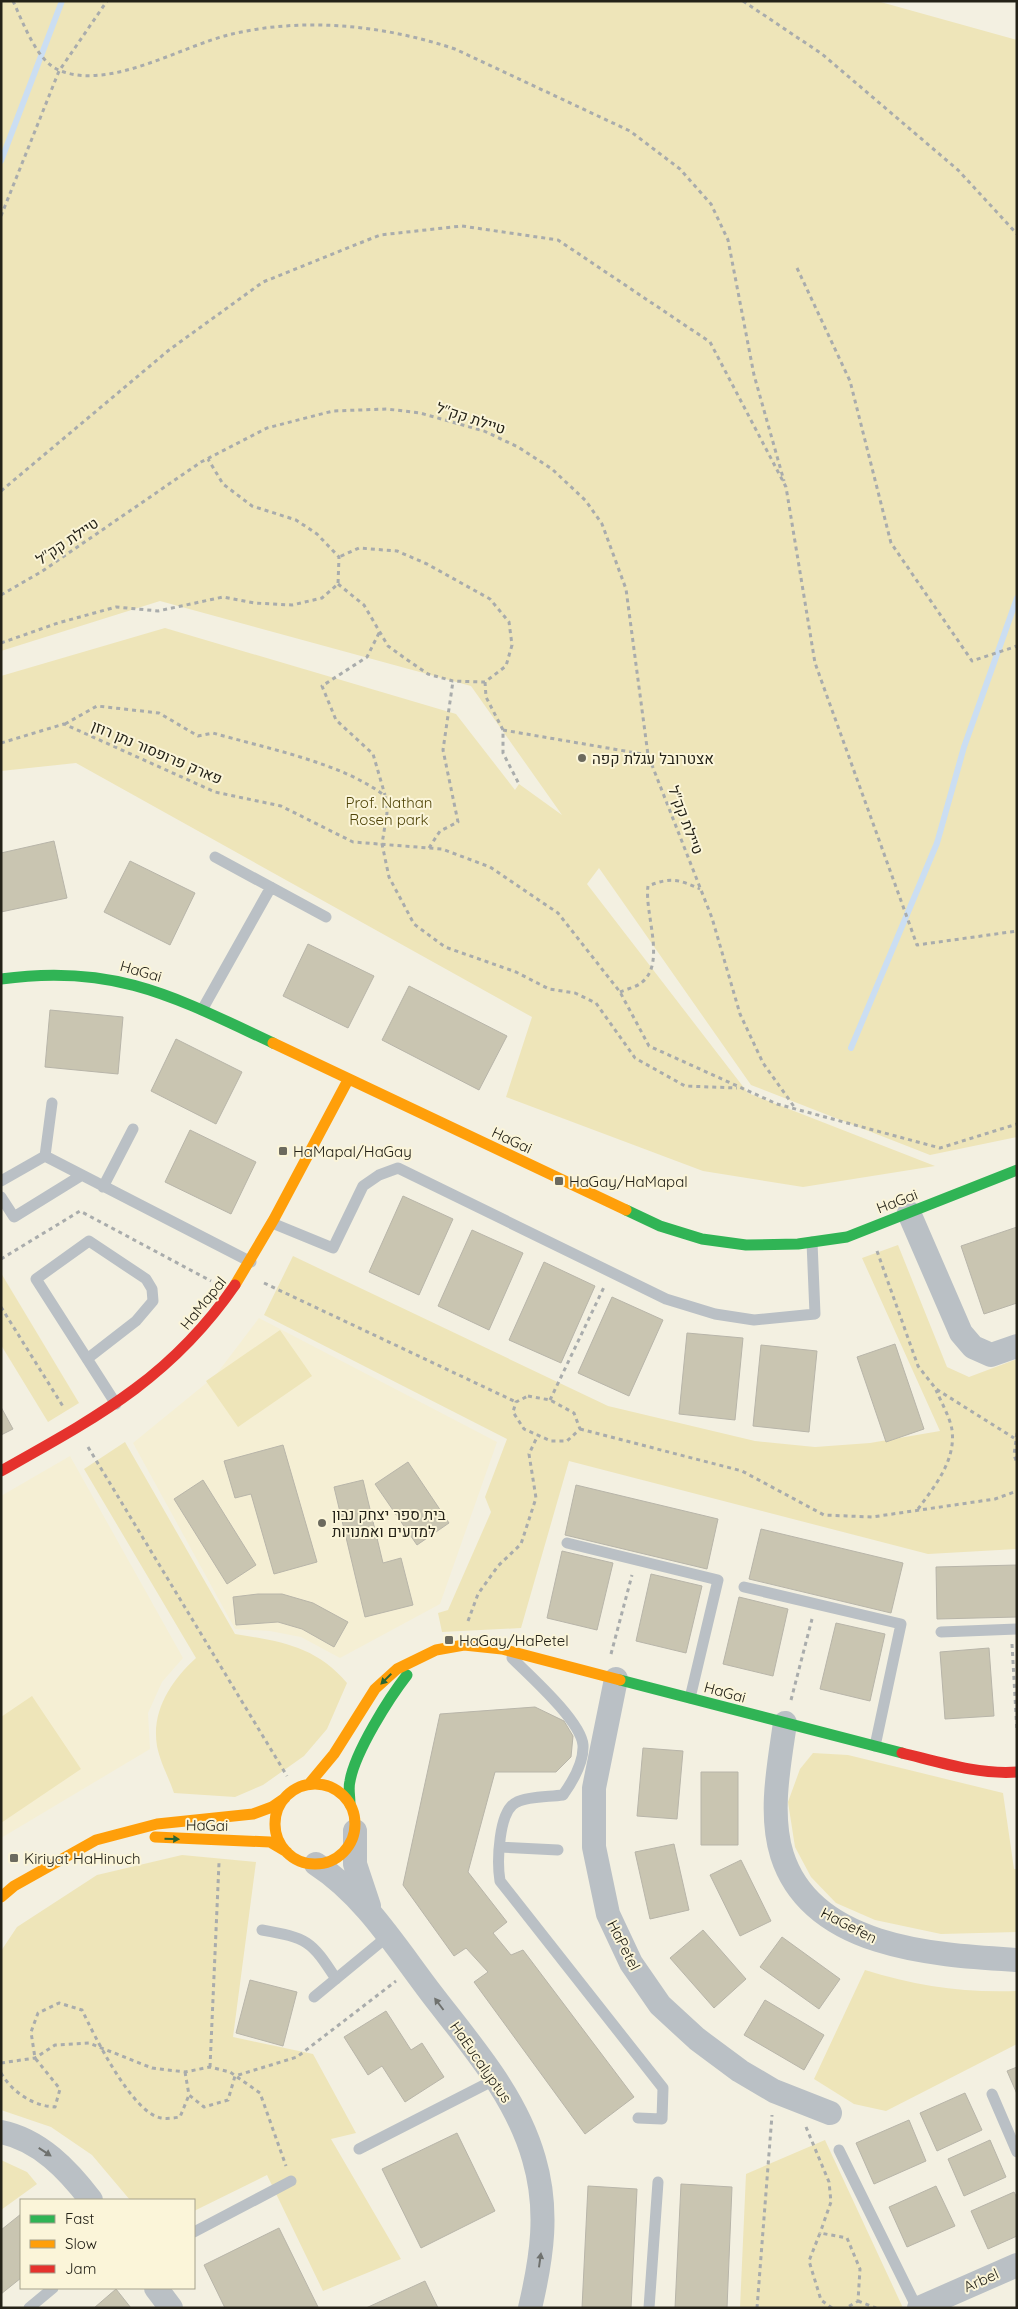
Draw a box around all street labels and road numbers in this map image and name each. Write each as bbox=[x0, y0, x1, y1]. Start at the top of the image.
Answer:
street label: טיילת קק"ל bbox=[434, 398, 508, 438]
street label: טיילת קק"ל bbox=[32, 513, 102, 569]
street label: פארק פרופסור נתן רוזן bbox=[89, 716, 225, 788]
street label: טיילת קק"ל bbox=[664, 783, 708, 857]
street label: HaGai bbox=[118, 956, 164, 986]
street label: HaGai bbox=[489, 1122, 535, 1158]
street label: HaGai bbox=[874, 1185, 920, 1217]
street label: HaMapal bbox=[176, 1273, 230, 1333]
street label: HaGai bbox=[702, 1677, 748, 1707]
street label: HaGai bbox=[186, 1815, 228, 1835]
street label: HaGefen bbox=[818, 1903, 880, 1947]
street label: HaPetel bbox=[603, 1917, 645, 1973]
street label: HaEucalyptus bbox=[446, 2018, 516, 2106]
street label: Arbel bbox=[960, 2264, 1002, 2296]

